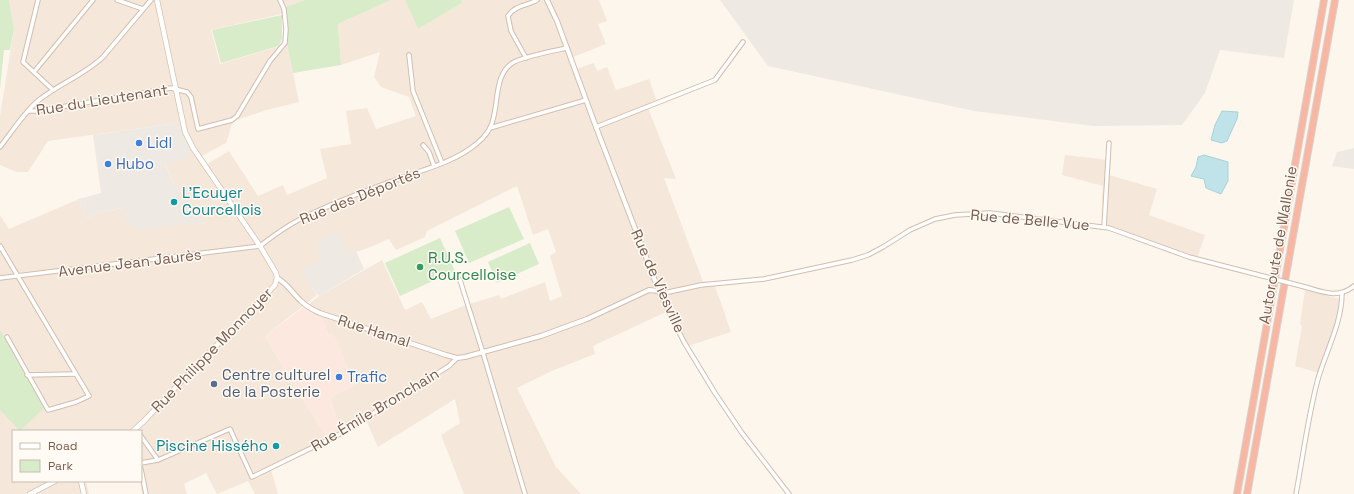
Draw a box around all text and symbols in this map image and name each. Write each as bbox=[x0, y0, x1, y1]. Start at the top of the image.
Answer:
street label: Rue du Lieutenant bbox=[35, 80, 169, 119]
place label: Lidl bbox=[147, 133, 172, 152]
marker: Lidl bbox=[134, 138, 144, 148]
place label: Hubo bbox=[116, 154, 154, 173]
marker: Hubo bbox=[103, 159, 113, 169]
street label: Rue des Déportés bbox=[297, 163, 423, 228]
street label: Autoroute de Wallonie bbox=[1254, 164, 1301, 325]
place label: L'Ecuyer Courcellois bbox=[182, 183, 262, 219]
marker: L'Ecuyer Courcellois bbox=[169, 197, 179, 207]
street label: Rue de Belle Vue bbox=[970, 205, 1091, 234]
street label: Rue de Viesville bbox=[627, 226, 690, 335]
street label: Avenue Jean Jaurès bbox=[57, 244, 203, 281]
place label: R.U.S. Courcelloise bbox=[428, 248, 517, 284]
marker: R.U.S. Courcelloise bbox=[415, 262, 425, 272]
street label: Rue Philippe Monnoyer bbox=[147, 283, 276, 416]
street label: Rue Hamal bbox=[336, 310, 413, 351]
street label: Rue Émile Bronchain bbox=[307, 364, 442, 455]
place label: Centre culturel de la Posterie bbox=[222, 365, 330, 401]
place label: Trafic bbox=[347, 367, 387, 386]
marker: Trafic bbox=[334, 372, 344, 382]
marker: Centre culturel de la Posterie bbox=[209, 379, 219, 389]
legend bbox=[12, 430, 142, 482]
place label: Piscine Hissého bbox=[156, 436, 268, 455]
text: Road bbox=[48, 438, 77, 454]
marker: Piscine Hissého bbox=[271, 441, 281, 451]
text: Park bbox=[48, 458, 73, 474]

